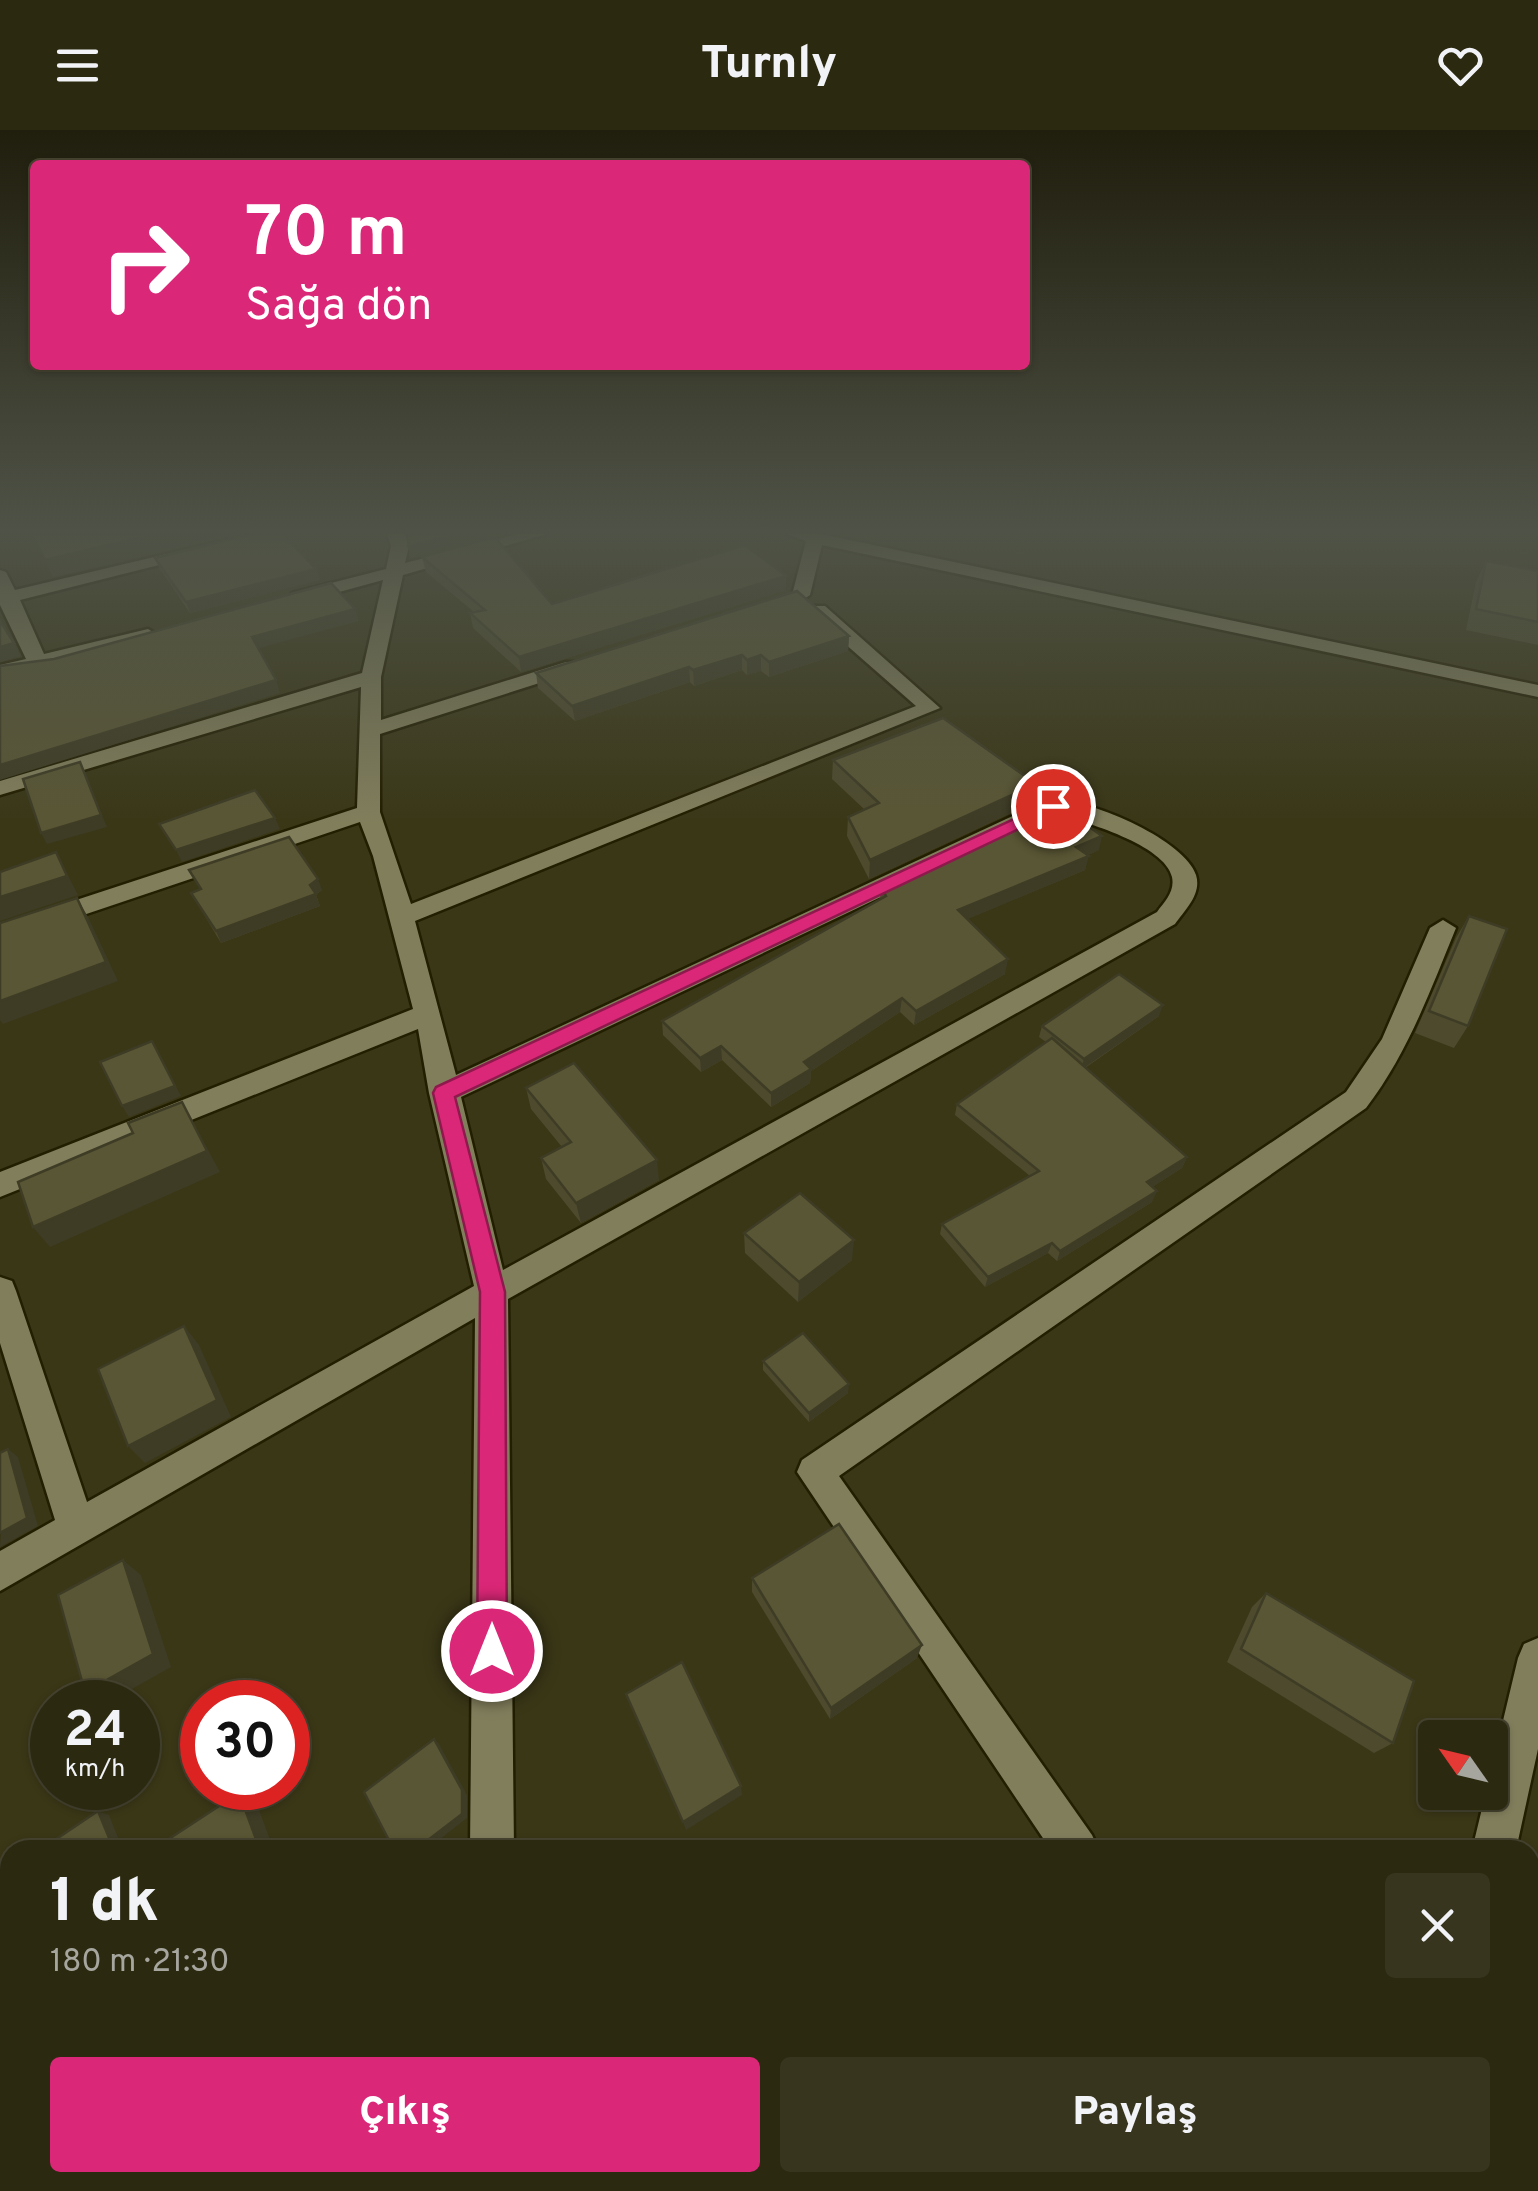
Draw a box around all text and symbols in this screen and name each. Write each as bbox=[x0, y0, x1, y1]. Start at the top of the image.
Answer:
text: Turnly bbox=[701, 37, 837, 94]
icon: menu bbox=[50, 38, 105, 93]
icon: heart bbox=[1433, 38, 1488, 93]
text: 70 m bbox=[245, 192, 408, 281]
icon: right bbox=[80, 200, 210, 330]
text: Sağa dön bbox=[245, 279, 432, 336]
pin bbox=[1011, 764, 1096, 849]
icon: arrive bbox=[1026, 779, 1081, 834]
position arrow bbox=[440, 1599, 544, 1703]
speed limit sign: 30 bbox=[180, 1680, 310, 1810]
text: 24 bbox=[64, 1701, 126, 1764]
north arrow bbox=[1418, 1720, 1508, 1810]
map controls bbox=[1418, 1720, 1508, 1810]
text: km/h bbox=[65, 1754, 125, 1786]
text: 1 dk bbox=[50, 1867, 159, 1943]
button: close bbox=[1385, 1873, 1490, 1978]
text: 180 m · 21:30 bbox=[50, 1943, 230, 1983]
button: Çıkış bbox=[50, 2057, 760, 2172]
button: Paylaş bbox=[780, 2057, 1490, 2172]

